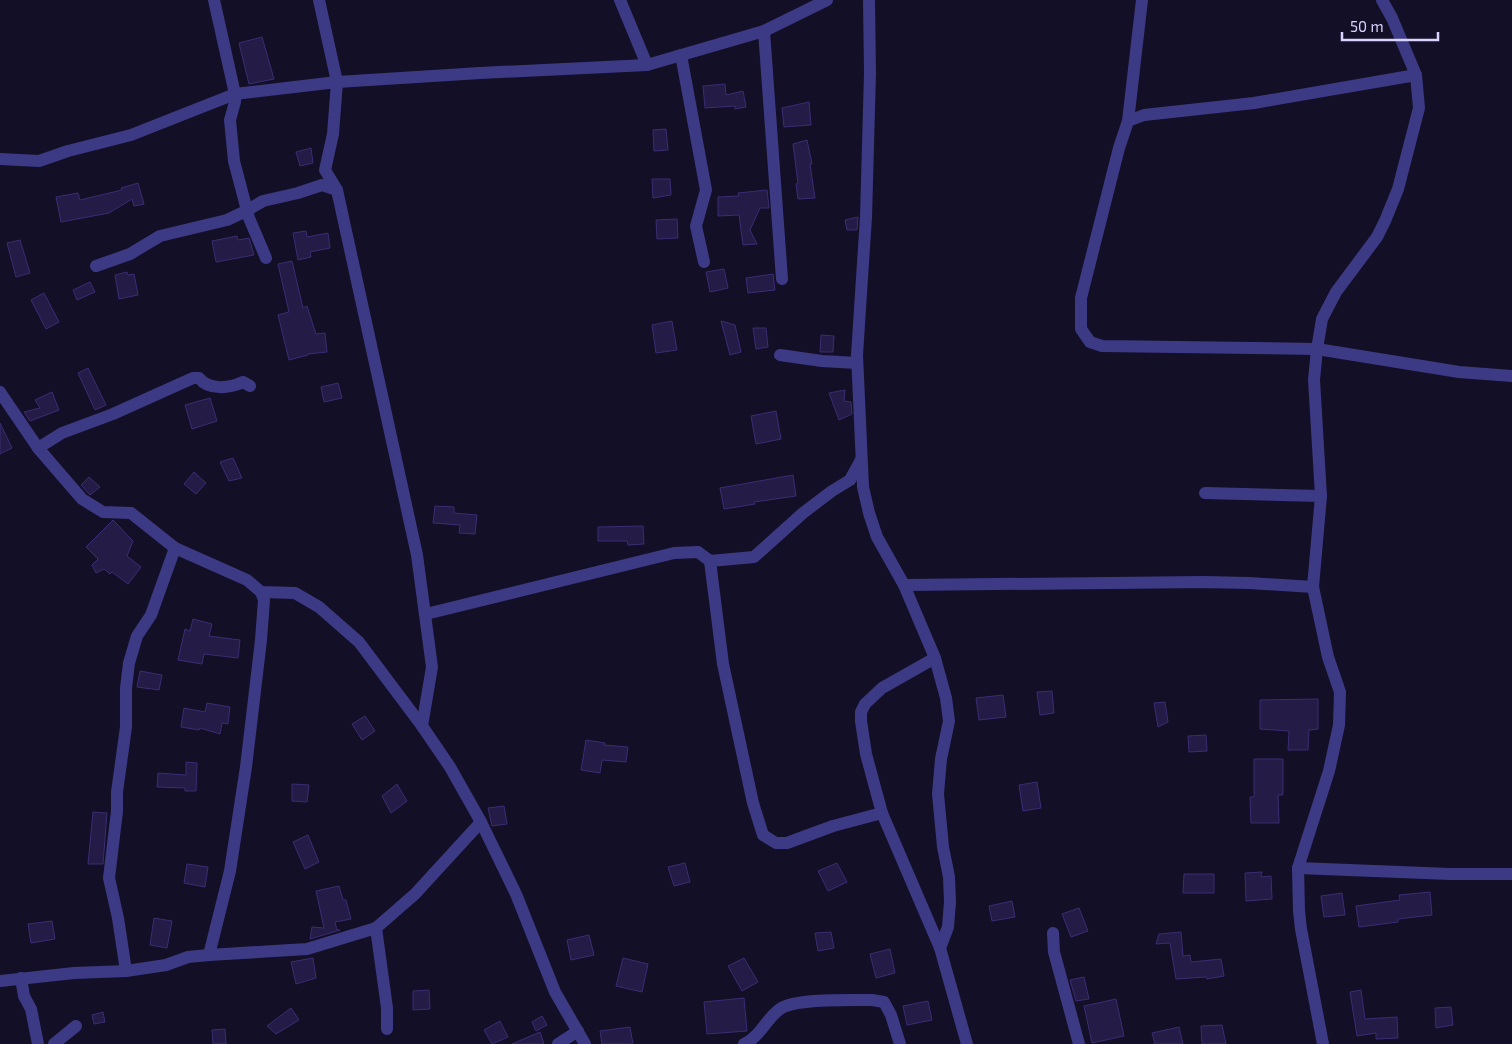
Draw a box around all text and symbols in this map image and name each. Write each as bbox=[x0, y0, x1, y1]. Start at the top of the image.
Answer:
scale bar bbox=[1342, 10, 1438, 42]
text: 50 m bbox=[1350, 17, 1384, 35]

